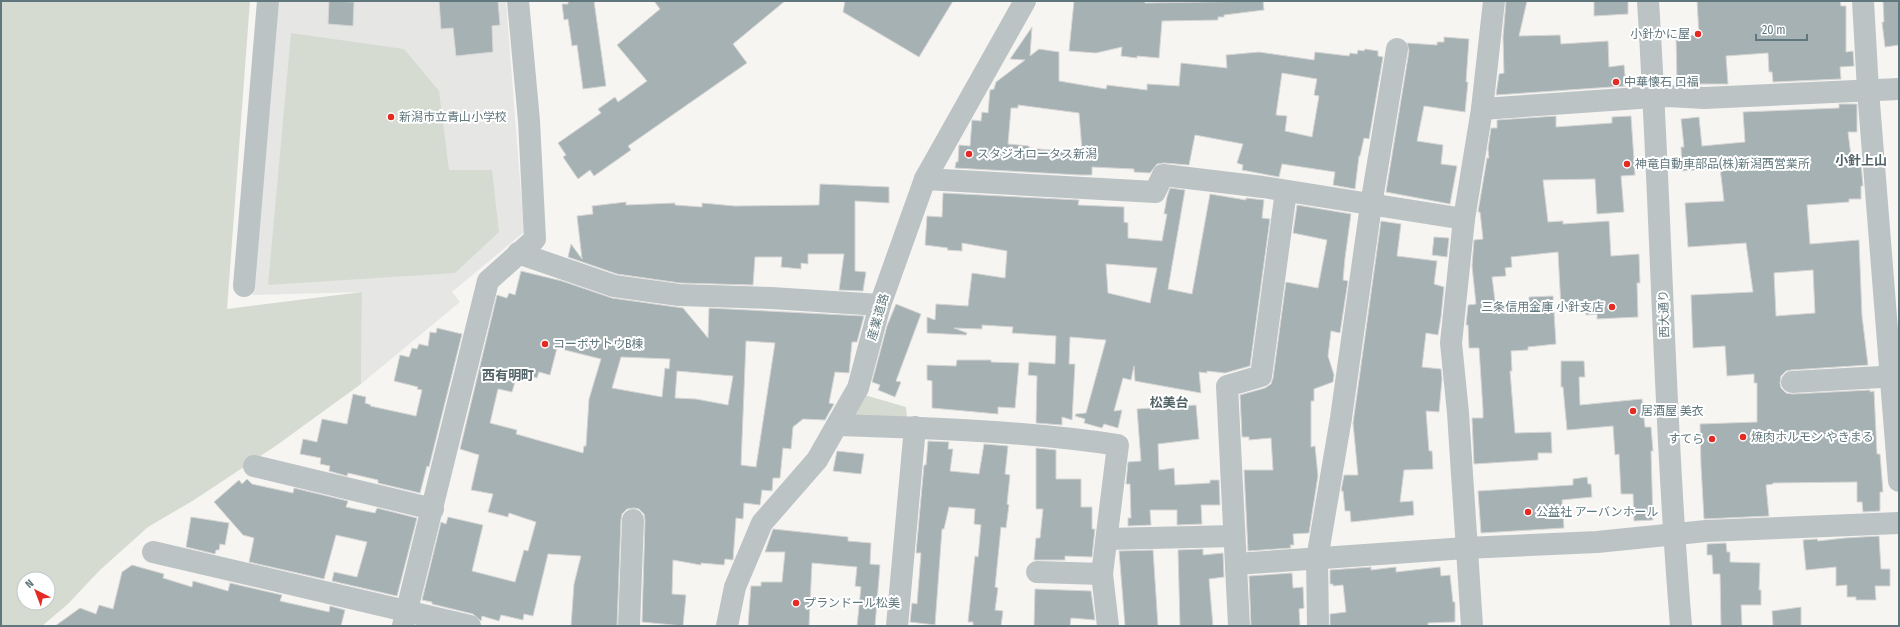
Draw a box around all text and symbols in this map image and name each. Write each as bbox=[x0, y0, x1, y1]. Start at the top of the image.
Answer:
scale bar bbox=[1756, 16, 1807, 42]
text: 20 m bbox=[1762, 23, 1786, 37]
place label: 小針かに屋 bbox=[1630, 27, 1690, 41]
marker: 小針かに屋 bbox=[1693, 29, 1703, 39]
place label: 中華懐石 口福 bbox=[1624, 75, 1699, 89]
marker: 中華懐石 口福 bbox=[1611, 77, 1621, 87]
place label: 新潟市立青山小学校 bbox=[399, 110, 507, 124]
marker: 新潟市立青山小学校 bbox=[386, 112, 396, 122]
place label: スタジオロータス新潟 bbox=[977, 147, 1097, 161]
marker: スタジオロータス新潟 bbox=[964, 149, 974, 159]
district label: 小針上山 bbox=[1835, 153, 1887, 168]
place label: 神竜自動車部品(株)新潟西営業所 bbox=[1635, 157, 1810, 171]
marker: 神竜自動車部品(株)新潟西営業所 bbox=[1622, 159, 1632, 169]
street label: 西大通り bbox=[1656, 290, 1672, 338]
street label: 産業道路 bbox=[865, 292, 891, 342]
place label: 三条信用金庫 小針支店 bbox=[1481, 300, 1604, 314]
marker: 三条信用金庫 小針支店 bbox=[1607, 302, 1617, 312]
place label: コーポサトウB棟 bbox=[553, 337, 644, 351]
marker: コーポサトウB棟 bbox=[540, 339, 550, 349]
district label: 西有明町 bbox=[482, 368, 534, 383]
district label: 松美台 bbox=[1149, 395, 1189, 410]
place label: 居酒屋 美衣 bbox=[1641, 404, 1704, 418]
marker: 居酒屋 美衣 bbox=[1628, 406, 1638, 416]
place label: 焼肉ホルモン やきまる bbox=[1751, 430, 1874, 444]
place label: すてら bbox=[1668, 432, 1704, 446]
marker: 焼肉ホルモン やきまる bbox=[1738, 432, 1748, 442]
marker: すてら bbox=[1707, 434, 1717, 444]
place label: 公益社 アーバンホール bbox=[1536, 505, 1659, 519]
marker: 公益社 アーバンホール bbox=[1523, 507, 1533, 517]
north arrow bbox=[16, 571, 56, 611]
text: N bbox=[23, 577, 36, 591]
place label: プランドール松美 bbox=[804, 596, 900, 610]
marker: プランドール松美 bbox=[791, 598, 801, 608]

